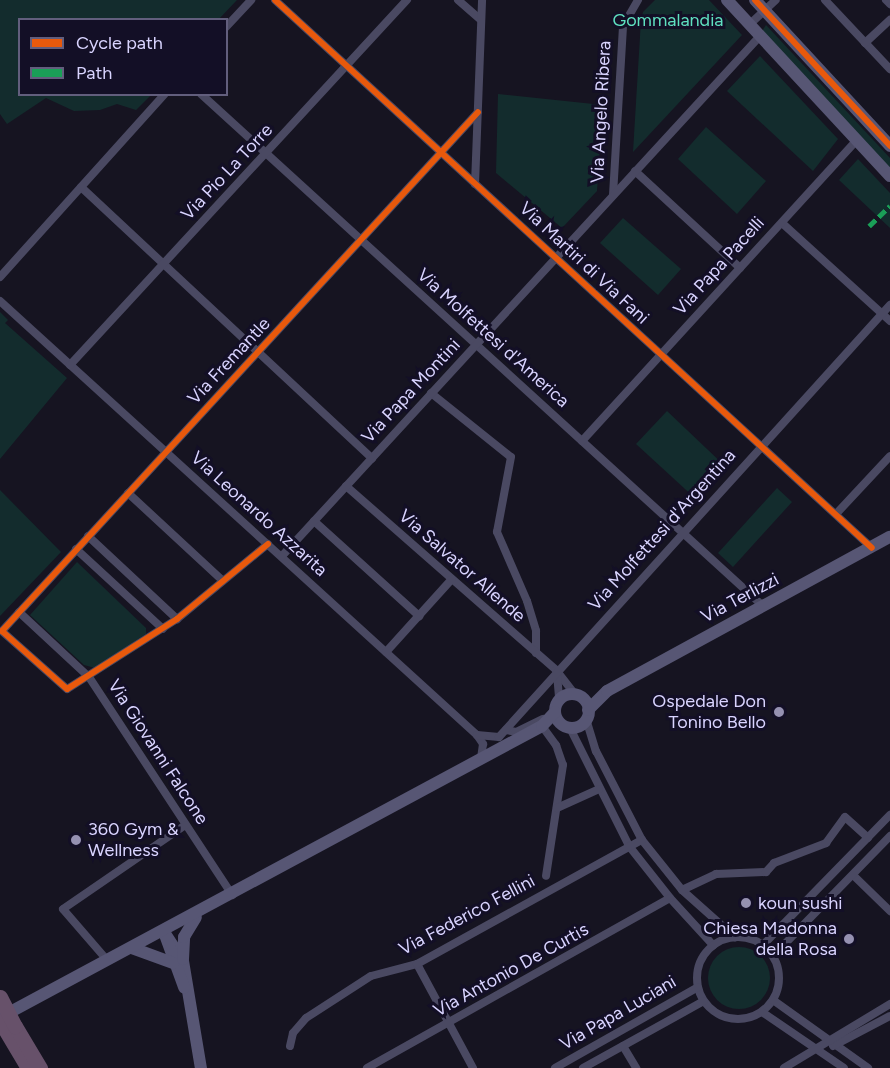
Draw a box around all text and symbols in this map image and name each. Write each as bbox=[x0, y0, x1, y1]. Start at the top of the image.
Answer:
park label: Gommalandia bbox=[612, 9, 724, 31]
legend bbox=[18, 18, 228, 96]
text: Cycle path bbox=[76, 32, 163, 54]
street label: Via Angelo Ribera bbox=[586, 40, 616, 184]
text: Path bbox=[76, 62, 112, 84]
street label: Via Pio La Torre bbox=[177, 119, 277, 225]
street label: Via Martiri di Via Fani bbox=[515, 197, 653, 329]
street label: Via Papa Pacelli bbox=[669, 212, 769, 320]
street label: Via Molfettesi d'America bbox=[412, 264, 574, 412]
street label: Via Fremantle bbox=[183, 313, 275, 409]
street label: Via Papa Montini bbox=[357, 334, 465, 448]
street label: Via Molfettesi d'Argentina bbox=[584, 445, 740, 615]
street label: Via Leonardo Azzarita bbox=[186, 447, 332, 581]
street label: Via Salvator Allende bbox=[394, 505, 530, 627]
street label: Via Terlizzi bbox=[697, 569, 783, 627]
street label: Via Giovanni Falcone bbox=[103, 676, 213, 828]
place label: Ospedale Don Tonino Bello bbox=[652, 691, 766, 734]
marker: Ospedale Don Tonino Bello bbox=[770, 703, 788, 721]
place label: 360 Gym & Wellness bbox=[88, 819, 178, 862]
marker: 360 Gym & Wellness bbox=[69, 833, 83, 847]
street label: Via Federico Fellini bbox=[395, 870, 539, 960]
place label: koun sushi bbox=[758, 892, 843, 914]
marker: koun sushi bbox=[739, 896, 753, 910]
street label: Via Antonio De Curtis bbox=[430, 918, 592, 1022]
place label: Chiesa Madonna della Rosa bbox=[703, 918, 837, 960]
marker: Chiesa Madonna della Rosa bbox=[842, 932, 856, 946]
street label: Via Papa Luciani bbox=[556, 971, 680, 1055]

